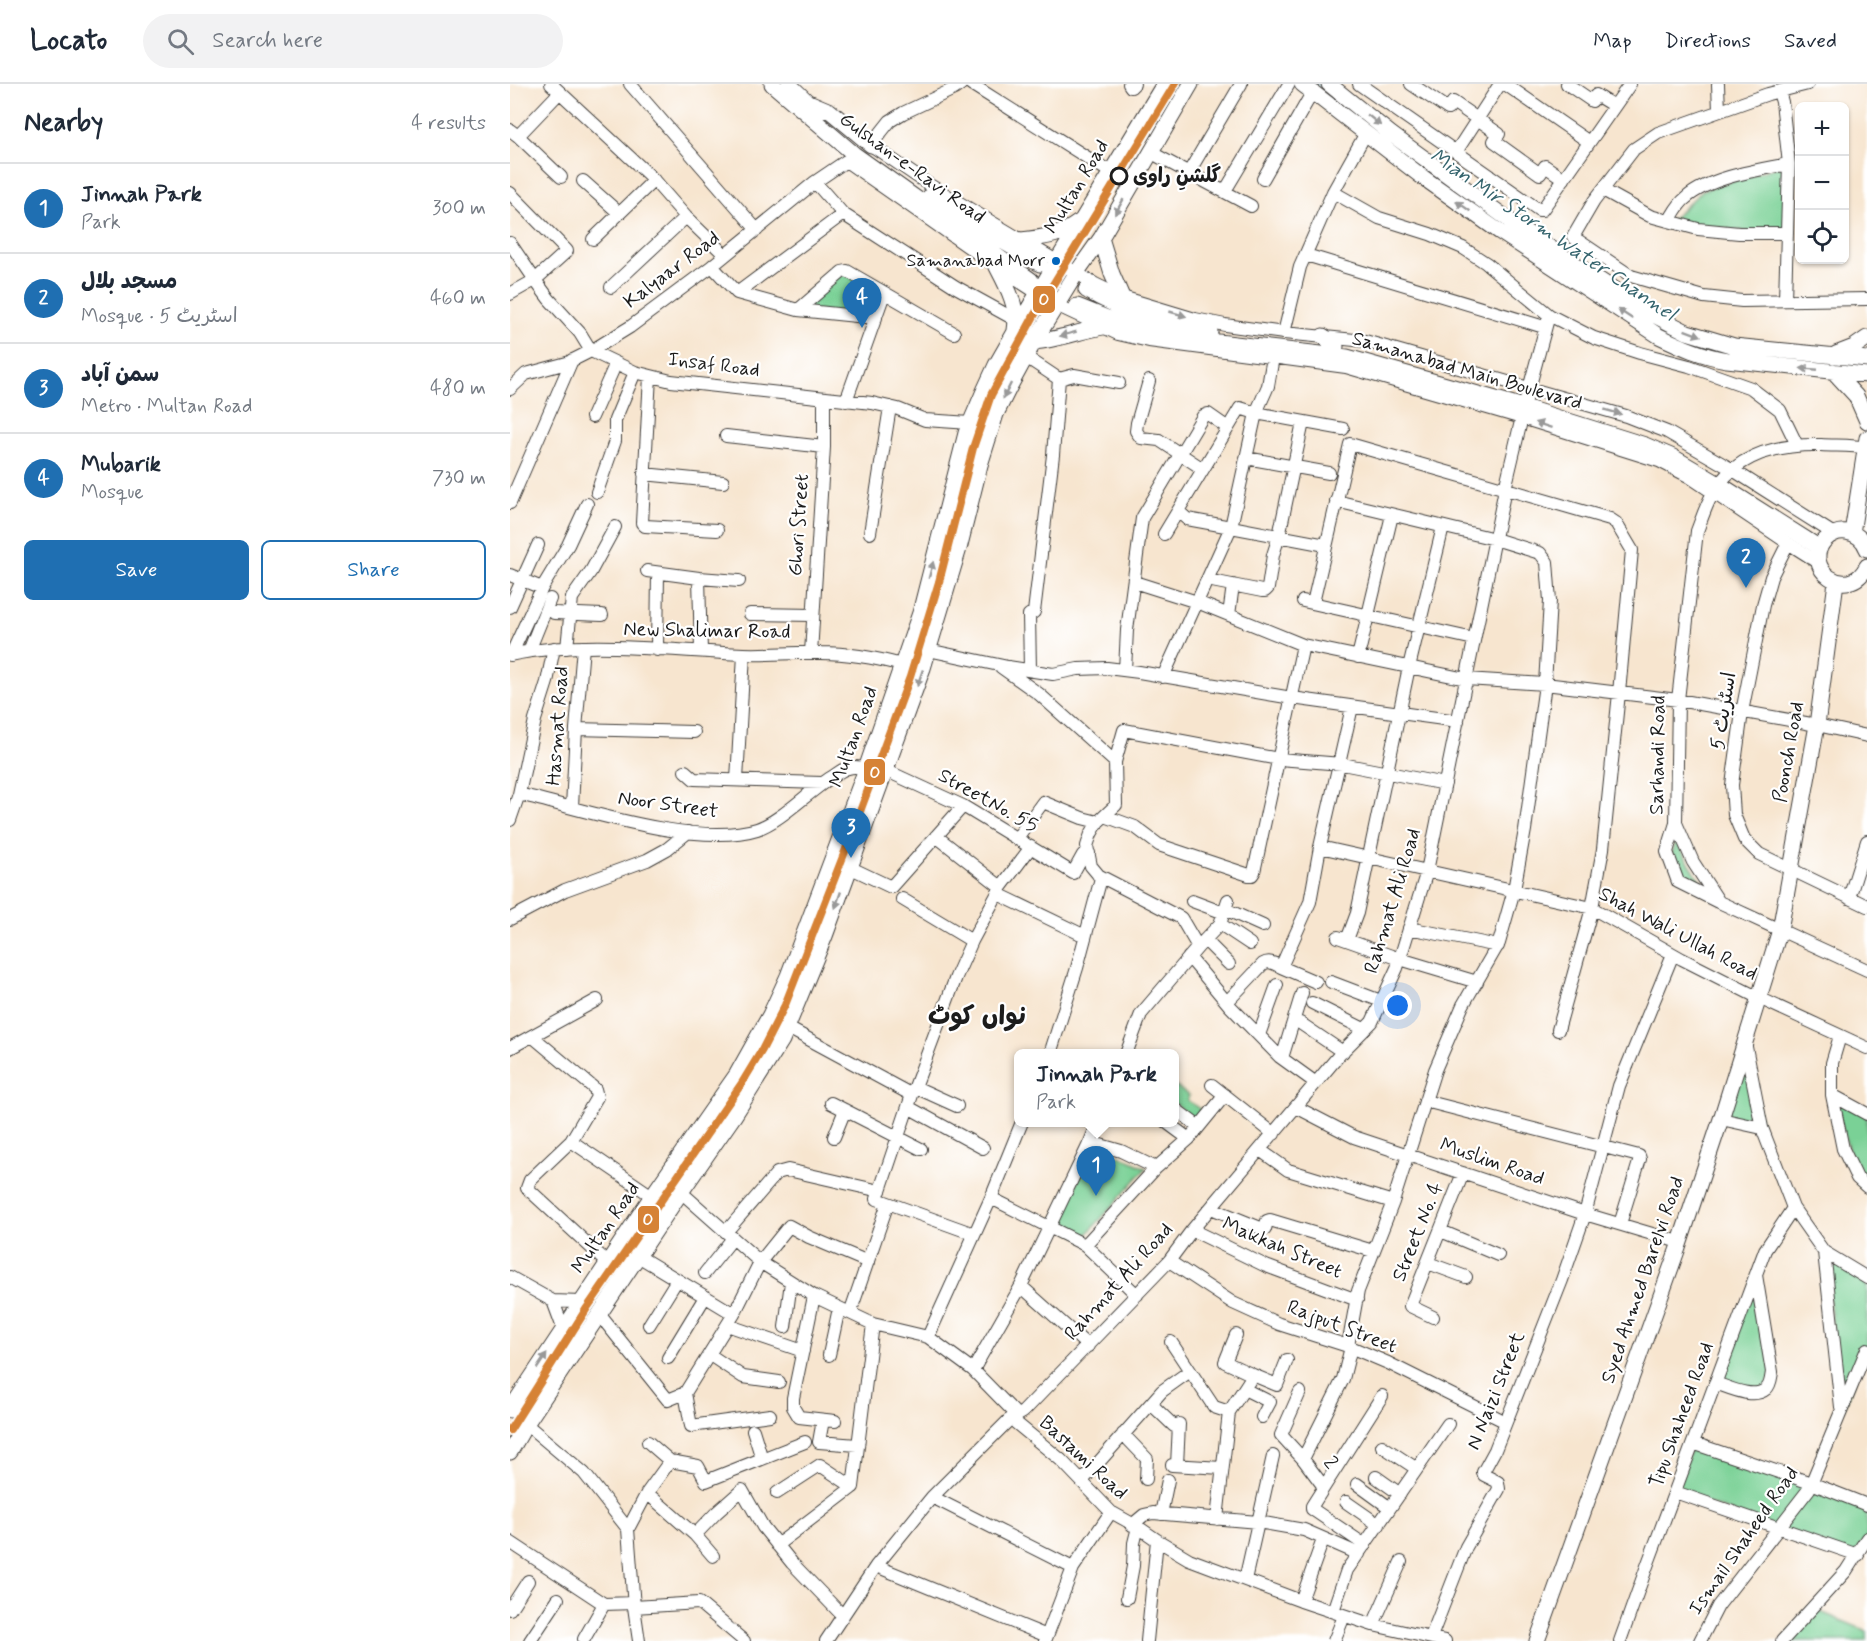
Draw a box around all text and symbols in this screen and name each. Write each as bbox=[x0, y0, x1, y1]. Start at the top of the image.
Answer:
search box bbox=[143, 14, 563, 68]
text: Locato bbox=[30, 23, 107, 60]
icon: search bbox=[164, 25, 197, 58]
text: Search here bbox=[212, 27, 323, 55]
text: Map bbox=[1593, 27, 1632, 55]
text: Directions bbox=[1665, 27, 1751, 55]
text: Saved bbox=[1784, 27, 1837, 55]
map controls bbox=[1795, 102, 1849, 264]
button: + bbox=[1795, 102, 1849, 156]
text: Nearby bbox=[24, 106, 103, 140]
street label: Gulshan-e-Ravi Road bbox=[833, 106, 991, 230]
text: 4 results bbox=[411, 110, 486, 137]
one-way arrow bbox=[1366, 114, 1382, 127]
street label: Multan Road bbox=[1038, 135, 1116, 239]
water label: Mian Mir Storm Water Channel bbox=[1424, 142, 1683, 329]
button: − bbox=[1795, 156, 1849, 210]
place label: گلشنِ راوی bbox=[1133, 163, 1221, 190]
marker: گلشنِ راوی bbox=[1110, 167, 1128, 185]
text: Jinnah Park bbox=[81, 181, 202, 209]
text: 1 bbox=[39, 195, 48, 222]
text: 300 m bbox=[432, 195, 486, 222]
one-way arrow bbox=[1113, 199, 1124, 215]
one-way arrow bbox=[1455, 201, 1471, 212]
text: Park bbox=[81, 209, 121, 236]
button: locate bbox=[1795, 210, 1849, 264]
street label: Kalyaar Road bbox=[618, 225, 726, 315]
place label: Samanabad Morr bbox=[906, 249, 1046, 273]
marker: Samanabad Morr bbox=[1050, 255, 1062, 267]
text: مسجد بلال bbox=[81, 268, 177, 296]
pin: 4 bbox=[842, 278, 882, 328]
text: 2 bbox=[39, 285, 48, 312]
text: 460 m bbox=[430, 285, 486, 312]
line badge: O bbox=[1032, 285, 1056, 314]
text: O bbox=[1039, 290, 1050, 311]
text: Mosque · اسٹریٹ 5 bbox=[81, 303, 238, 330]
one-way arrow bbox=[1618, 308, 1634, 320]
one-way arrow bbox=[1169, 310, 1187, 319]
street label: Samanabad Main Boulevard bbox=[1349, 325, 1585, 417]
one-way arrow bbox=[1684, 329, 1702, 339]
one-way arrow bbox=[1059, 330, 1078, 340]
street label: Insaf Road bbox=[667, 346, 761, 384]
text: سمن آباد bbox=[81, 361, 159, 389]
one-way arrow bbox=[1799, 364, 1818, 374]
text: 3 bbox=[39, 375, 48, 402]
text: 480 m bbox=[430, 375, 486, 402]
one-way arrow bbox=[1002, 383, 1012, 400]
text: Metro · Multan Road bbox=[81, 393, 252, 420]
one-way arrow bbox=[1604, 408, 1622, 418]
one-way arrow bbox=[1534, 420, 1552, 429]
text: Mubarik bbox=[81, 451, 161, 479]
text: 4 bbox=[38, 465, 49, 492]
text: 730 m bbox=[432, 465, 486, 492]
street label: Ghori Street bbox=[782, 473, 816, 577]
text: Mosque bbox=[81, 479, 144, 506]
pin: 2 bbox=[1726, 538, 1766, 588]
button: Save bbox=[24, 540, 249, 600]
button: Share bbox=[261, 540, 486, 600]
one-way arrow bbox=[927, 561, 937, 579]
street label: New Shalimar Road bbox=[623, 616, 791, 646]
street label: Hasmat Road bbox=[540, 665, 576, 787]
one-way arrow bbox=[915, 669, 924, 687]
street label: اسٹریٹ 5 bbox=[1705, 670, 1743, 752]
street label: Multan Road bbox=[823, 683, 885, 791]
street label: Sarhandi Road bbox=[1643, 695, 1673, 815]
street label: Poonch Road bbox=[1767, 699, 1811, 805]
line badge: O bbox=[863, 758, 886, 786]
street label: StreetNo. 55 bbox=[933, 762, 1043, 840]
text: O bbox=[870, 763, 881, 784]
street label: Noor Street bbox=[616, 785, 720, 825]
pin: 3 bbox=[832, 808, 870, 858]
street label: Rahmat Ali Road bbox=[1358, 825, 1428, 977]
street label: Shah Wali Ullah Road bbox=[1594, 881, 1762, 987]
one-way arrow bbox=[832, 891, 842, 909]
your location bbox=[1383, 991, 1412, 1020]
district label: نواں کوٹ bbox=[928, 1000, 1028, 1034]
popup bbox=[1014, 1049, 1179, 1127]
text: Jinnah Park bbox=[1036, 1061, 1157, 1089]
text: Park bbox=[1036, 1089, 1076, 1116]
street label: Muslim Road bbox=[1436, 1132, 1548, 1192]
pin: 1 bbox=[1076, 1146, 1116, 1196]
street label: Syed Ahmed Barelvi Road bbox=[1595, 1173, 1691, 1387]
street label: Multan Road bbox=[565, 1177, 647, 1279]
street label: Street No. 4 bbox=[1386, 1178, 1450, 1286]
line badge: O bbox=[637, 1205, 660, 1234]
text: O bbox=[643, 1210, 654, 1231]
street label: Makkah Street bbox=[1218, 1211, 1346, 1285]
street label: Rahmat Ali Road bbox=[1059, 1217, 1179, 1347]
street label: Rajput Street bbox=[1283, 1294, 1401, 1360]
street label: N Naizi Street bbox=[1460, 1328, 1532, 1454]
street label: Tipu Shaheed Road bbox=[1643, 1339, 1721, 1491]
one-way arrow bbox=[536, 1353, 548, 1369]
street label: Bastami Road bbox=[1033, 1410, 1133, 1506]
street label: 2 bbox=[1316, 1451, 1344, 1475]
street label: Ismail Shaheed Road bbox=[1683, 1461, 1805, 1621]

